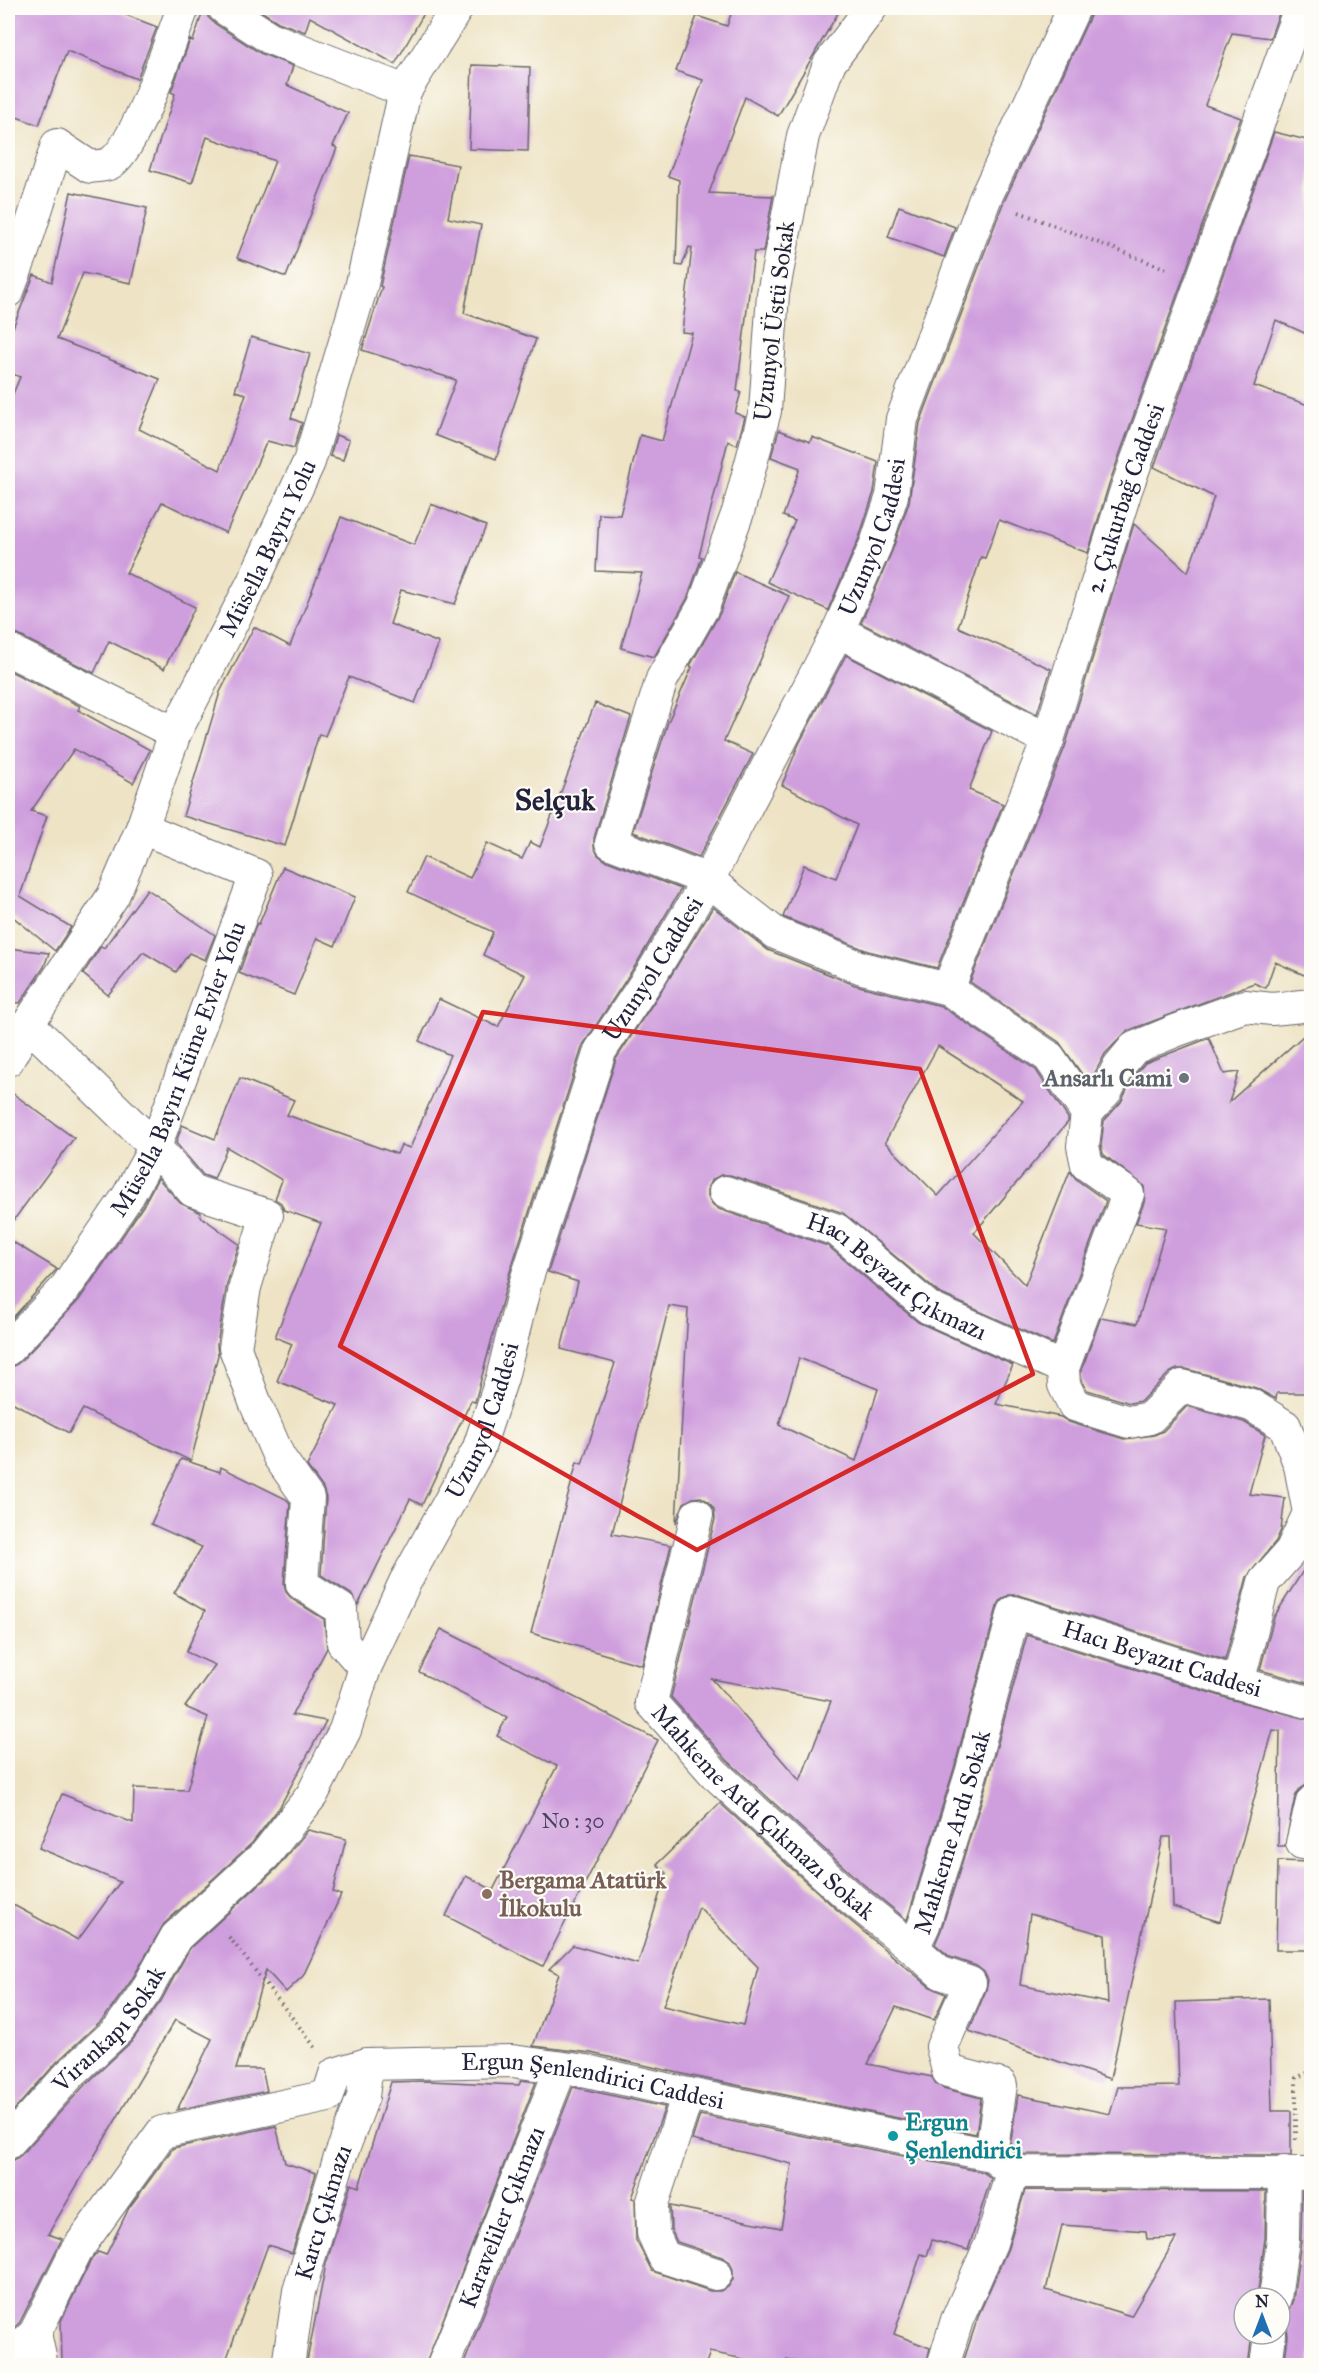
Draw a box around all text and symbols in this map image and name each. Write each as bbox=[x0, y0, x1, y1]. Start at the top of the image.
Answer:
street label: Uzunyol Üstü Sokak bbox=[747, 218, 801, 423]
street label: 2. Çukurbağ Caddesi bbox=[1080, 399, 1171, 597]
street label: Müsella Bayırı Yolu bbox=[212, 454, 323, 642]
street label: Uzunyol Caddesi bbox=[831, 456, 912, 621]
district label: Selçuk bbox=[515, 782, 596, 819]
street label: Uzunyol Caddesi bbox=[596, 890, 710, 1047]
street label: Müsella Bayırı Küme Evler Yolu bbox=[103, 917, 253, 1222]
place label: Ansarlı Cami bbox=[1042, 1063, 1172, 1093]
marker: Ansarlı Cami bbox=[1177, 1071, 1191, 1085]
street label: Hacı Beyazıt Çıkmazı bbox=[803, 1206, 992, 1347]
street label: Uzunyol Caddesi bbox=[439, 1339, 525, 1504]
street label: Hacı Beyazıt Caddesi bbox=[1059, 1613, 1265, 1704]
street label: Mahkeme Ardı Çıkmazı Sokak bbox=[645, 1698, 882, 1927]
street label: Mahkeme Ardı Sokak bbox=[907, 1726, 997, 1938]
house number: No : 30 bbox=[541, 1808, 605, 1834]
place label: Bergama Atatürk İlkokulu bbox=[499, 1865, 667, 1923]
marker: Bergama Atatürk İlkokulu bbox=[480, 1887, 494, 1901]
street label: Virankapı Sokak bbox=[45, 1960, 172, 2099]
street label: Ergun Şenlendirici Caddesi bbox=[461, 2046, 727, 2116]
place label: Ergun Şenlendirici bbox=[905, 2107, 1022, 2165]
street label: Karaveliler Çıkmazı bbox=[452, 2122, 552, 2313]
marker: Ergun Şenlendirici bbox=[886, 2129, 900, 2143]
street label: Karcı Çıkmazı bbox=[288, 2140, 359, 2284]
north arrow bbox=[1232, 2286, 1292, 2346]
text: N bbox=[1255, 2292, 1269, 2311]

